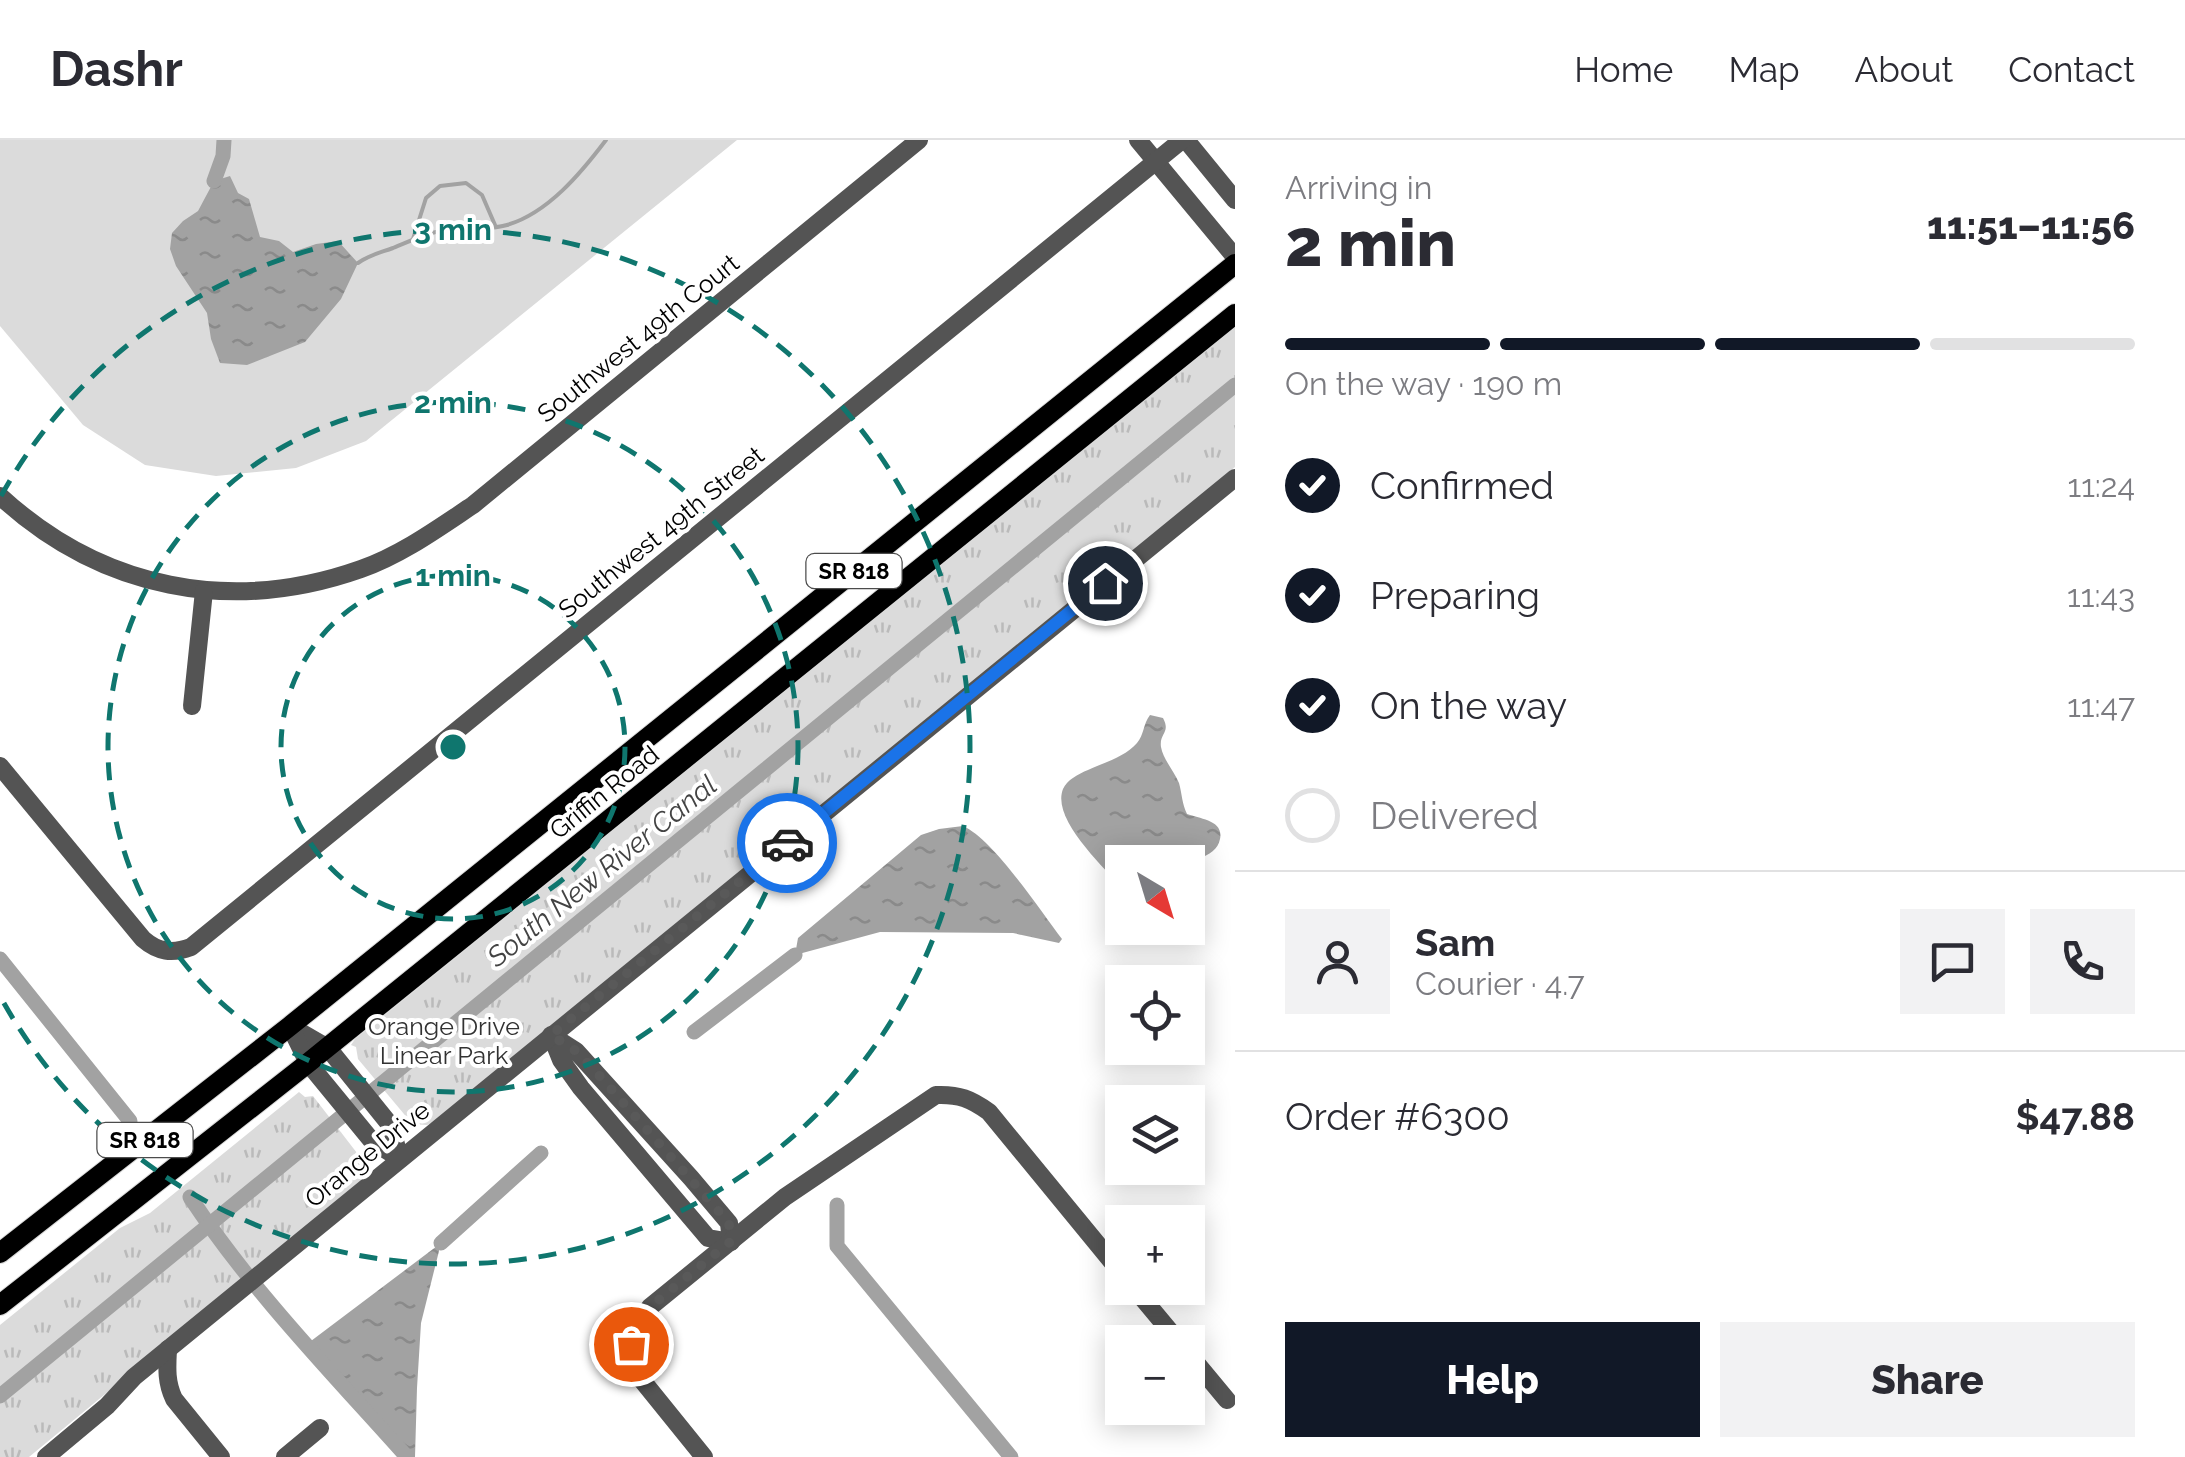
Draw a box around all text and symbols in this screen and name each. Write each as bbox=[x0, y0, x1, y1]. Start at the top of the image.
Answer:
text: Dashr bbox=[50, 41, 183, 97]
text: Home bbox=[1574, 49, 1673, 90]
text: Map bbox=[1728, 49, 1800, 90]
text: About bbox=[1855, 49, 1953, 90]
text: Contact bbox=[2008, 49, 2135, 90]
text: Arriving in bbox=[1285, 169, 1432, 206]
text: 11:51–11:56 bbox=[1927, 203, 2135, 248]
text: 2 min bbox=[1285, 205, 1456, 281]
text: 3 min bbox=[414, 212, 492, 247]
street label: Southwest 49th Court bbox=[531, 247, 745, 429]
text: On the way · 190 m bbox=[1285, 365, 1562, 402]
text: 2 min bbox=[414, 385, 492, 420]
street label: Southwest 49th Street bbox=[552, 439, 770, 624]
icon: check bbox=[1285, 458, 1340, 513]
text: Confirmed bbox=[1370, 463, 1554, 508]
text: 11:24 bbox=[2067, 467, 2135, 504]
pin bbox=[1063, 541, 1148, 626]
road number: SR 818 bbox=[806, 554, 902, 588]
icon: home bbox=[1078, 556, 1133, 611]
text: 1 min bbox=[415, 558, 491, 593]
icon: check bbox=[1285, 568, 1340, 623]
text: Preparing bbox=[1370, 573, 1540, 618]
text: 11:43 bbox=[2067, 577, 2135, 614]
icon: check bbox=[1285, 678, 1340, 733]
text: On the way bbox=[1370, 683, 1567, 728]
text: 11:47 bbox=[2067, 687, 2135, 724]
centre of rings bbox=[435, 729, 471, 765]
street label: Griffin Road bbox=[544, 739, 664, 845]
water label: South New River Canal bbox=[480, 768, 723, 974]
courier bbox=[737, 793, 837, 893]
text: Delivered bbox=[1370, 793, 1539, 838]
icon: car bbox=[760, 816, 815, 871]
north arrow bbox=[1105, 845, 1205, 945]
map controls bbox=[1105, 845, 1205, 1425]
button: person bbox=[1285, 909, 1390, 1014]
button: chat bbox=[1900, 909, 2005, 1014]
button: phone bbox=[2030, 909, 2135, 1014]
text: Sam bbox=[1415, 920, 1495, 965]
button: locate bbox=[1105, 965, 1205, 1065]
text: Courier · 4.7 bbox=[1415, 965, 1585, 1002]
park label: Orange Drive Linear Park bbox=[368, 1011, 520, 1070]
button: layers bbox=[1105, 1085, 1205, 1185]
text: Order #6300 bbox=[1285, 1094, 1510, 1139]
text: $47.88 bbox=[2016, 1094, 2135, 1139]
street label: Orange Drive bbox=[299, 1095, 435, 1213]
road number: SR 818 bbox=[98, 1123, 192, 1157]
button: + bbox=[1105, 1205, 1205, 1305]
pin bbox=[589, 1302, 674, 1387]
icon: bag bbox=[604, 1317, 659, 1372]
button: Help bbox=[1285, 1322, 1700, 1437]
button: Share bbox=[1720, 1322, 2135, 1437]
button: − bbox=[1105, 1325, 1205, 1425]

